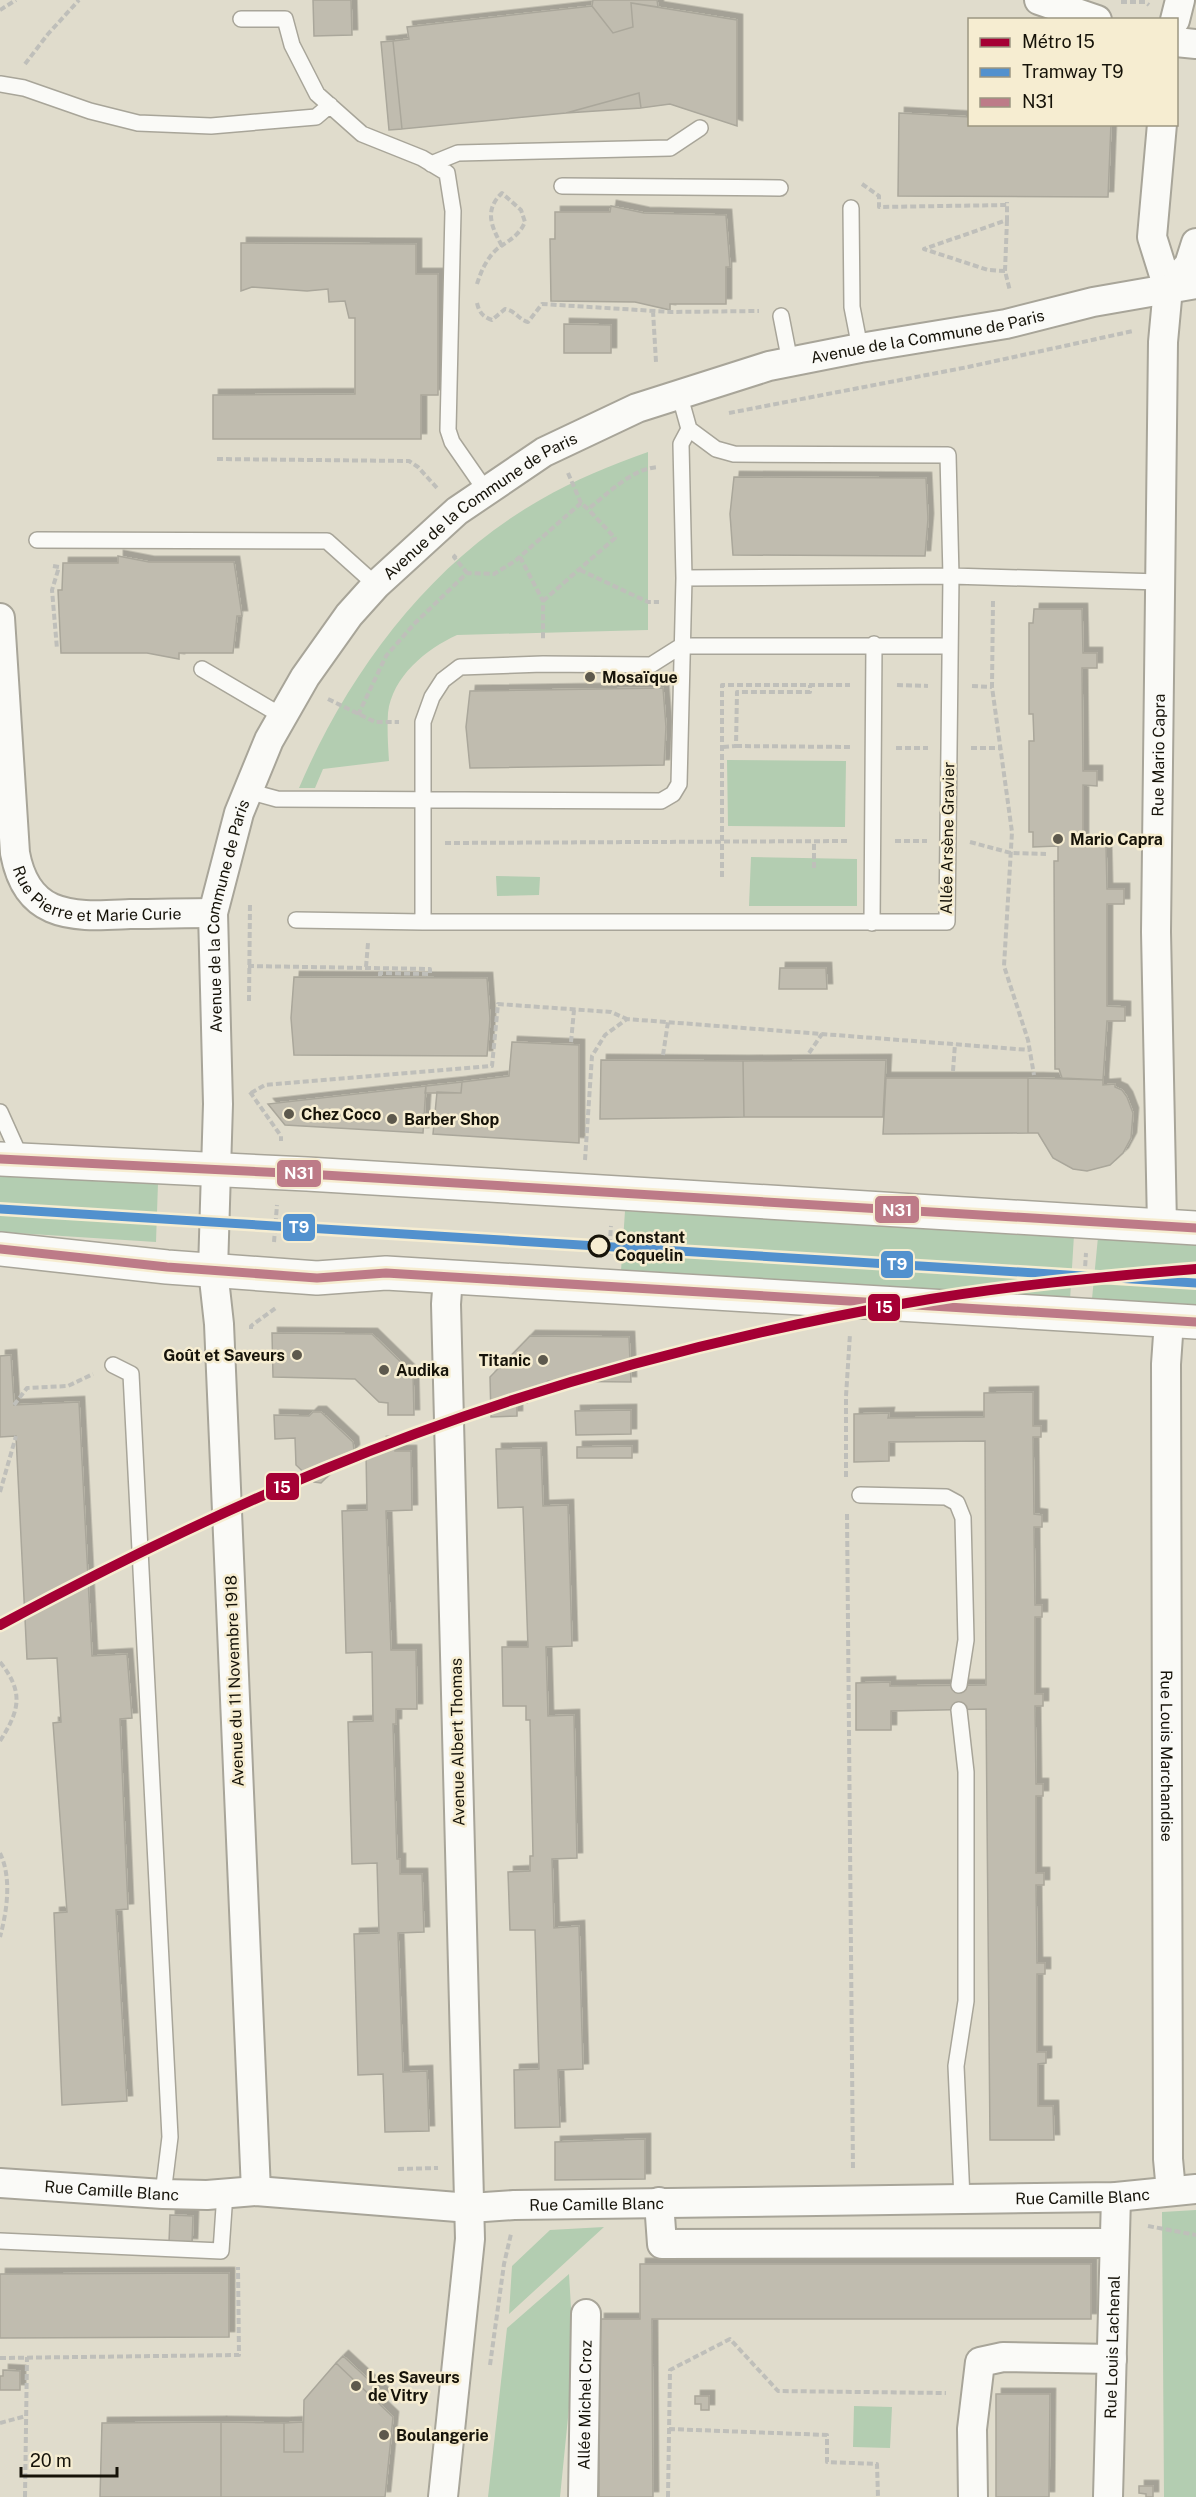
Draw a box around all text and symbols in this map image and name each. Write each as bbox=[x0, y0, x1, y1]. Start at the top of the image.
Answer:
legend bbox=[968, 18, 1178, 126]
text: Métro 15 bbox=[1022, 31, 1095, 52]
text: Tramway T9 bbox=[1022, 61, 1123, 82]
text: N31 bbox=[1022, 91, 1054, 112]
street label: Avenue de la Commune de Paris bbox=[809, 306, 1046, 368]
street label: Avenue de la Commune de Paris bbox=[379, 429, 580, 584]
place label: Mosaïque bbox=[602, 668, 678, 687]
marker: Mosaïque bbox=[583, 670, 597, 684]
street label: Rue Mario Capra bbox=[1148, 693, 1169, 817]
street label: Allée Arsène Gravier bbox=[937, 761, 958, 915]
street label: Avenue de la Commune de Paris bbox=[204, 797, 254, 1033]
place label: Mario Capra bbox=[1070, 830, 1163, 849]
marker: Mario Capra bbox=[1051, 832, 1065, 846]
street label: Rue Pierre et Marie Curie bbox=[9, 863, 182, 925]
place label: Chez Coco bbox=[301, 1105, 381, 1124]
marker: Chez Coco bbox=[282, 1107, 296, 1121]
place label: Barber Shop bbox=[404, 1110, 500, 1129]
marker: Barber Shop bbox=[385, 1112, 399, 1126]
line badge: N31 bbox=[276, 1159, 322, 1188]
text: N31 bbox=[284, 1164, 314, 1183]
line badge: N31 bbox=[874, 1195, 920, 1224]
text: N31 bbox=[882, 1201, 912, 1220]
line badge: T9 bbox=[282, 1213, 316, 1242]
text: T9 bbox=[289, 1218, 309, 1237]
place label: Constant Coquelin bbox=[615, 1228, 685, 1265]
marker: Constant Coquelin bbox=[588, 1235, 610, 1257]
line badge: T9 bbox=[880, 1250, 914, 1279]
text: T9 bbox=[887, 1255, 907, 1274]
line badge: 15 bbox=[867, 1293, 901, 1322]
text: 15 bbox=[875, 1298, 893, 1317]
place label: Goût et Saveurs bbox=[163, 1346, 285, 1365]
marker: Goût et Saveurs bbox=[290, 1348, 304, 1362]
place label: Titanic bbox=[479, 1351, 531, 1370]
marker: Titanic bbox=[536, 1353, 550, 1367]
place label: Audika bbox=[396, 1361, 449, 1380]
marker: Audika bbox=[377, 1363, 391, 1377]
line badge: 15 bbox=[265, 1472, 300, 1501]
text: 15 bbox=[273, 1478, 291, 1497]
street label: Avenue du 11 Novembre 1918 bbox=[221, 1575, 248, 1787]
street label: Avenue Albert Thomas bbox=[447, 1658, 468, 1826]
street label: Rue Louis Marchandise bbox=[1157, 1670, 1176, 1842]
street label: Rue Camille Blanc bbox=[44, 2177, 179, 2204]
street label: Rue Camille Blanc bbox=[1015, 2185, 1151, 2208]
street label: Rue Camille Blanc bbox=[529, 2194, 664, 2215]
street label: Rue Louis Lachenal bbox=[1101, 2275, 1124, 2419]
street label: Allée Michel Croz bbox=[574, 2340, 596, 2470]
place label: Les Saveurs de Vitry bbox=[368, 2368, 460, 2405]
marker: Les Saveurs de Vitry bbox=[349, 2379, 363, 2393]
place label: Boulangerie bbox=[396, 2426, 489, 2445]
marker: Boulangerie bbox=[377, 2428, 391, 2442]
scale bar bbox=[21, 2440, 117, 2478]
text: 20 m bbox=[30, 2450, 72, 2471]

